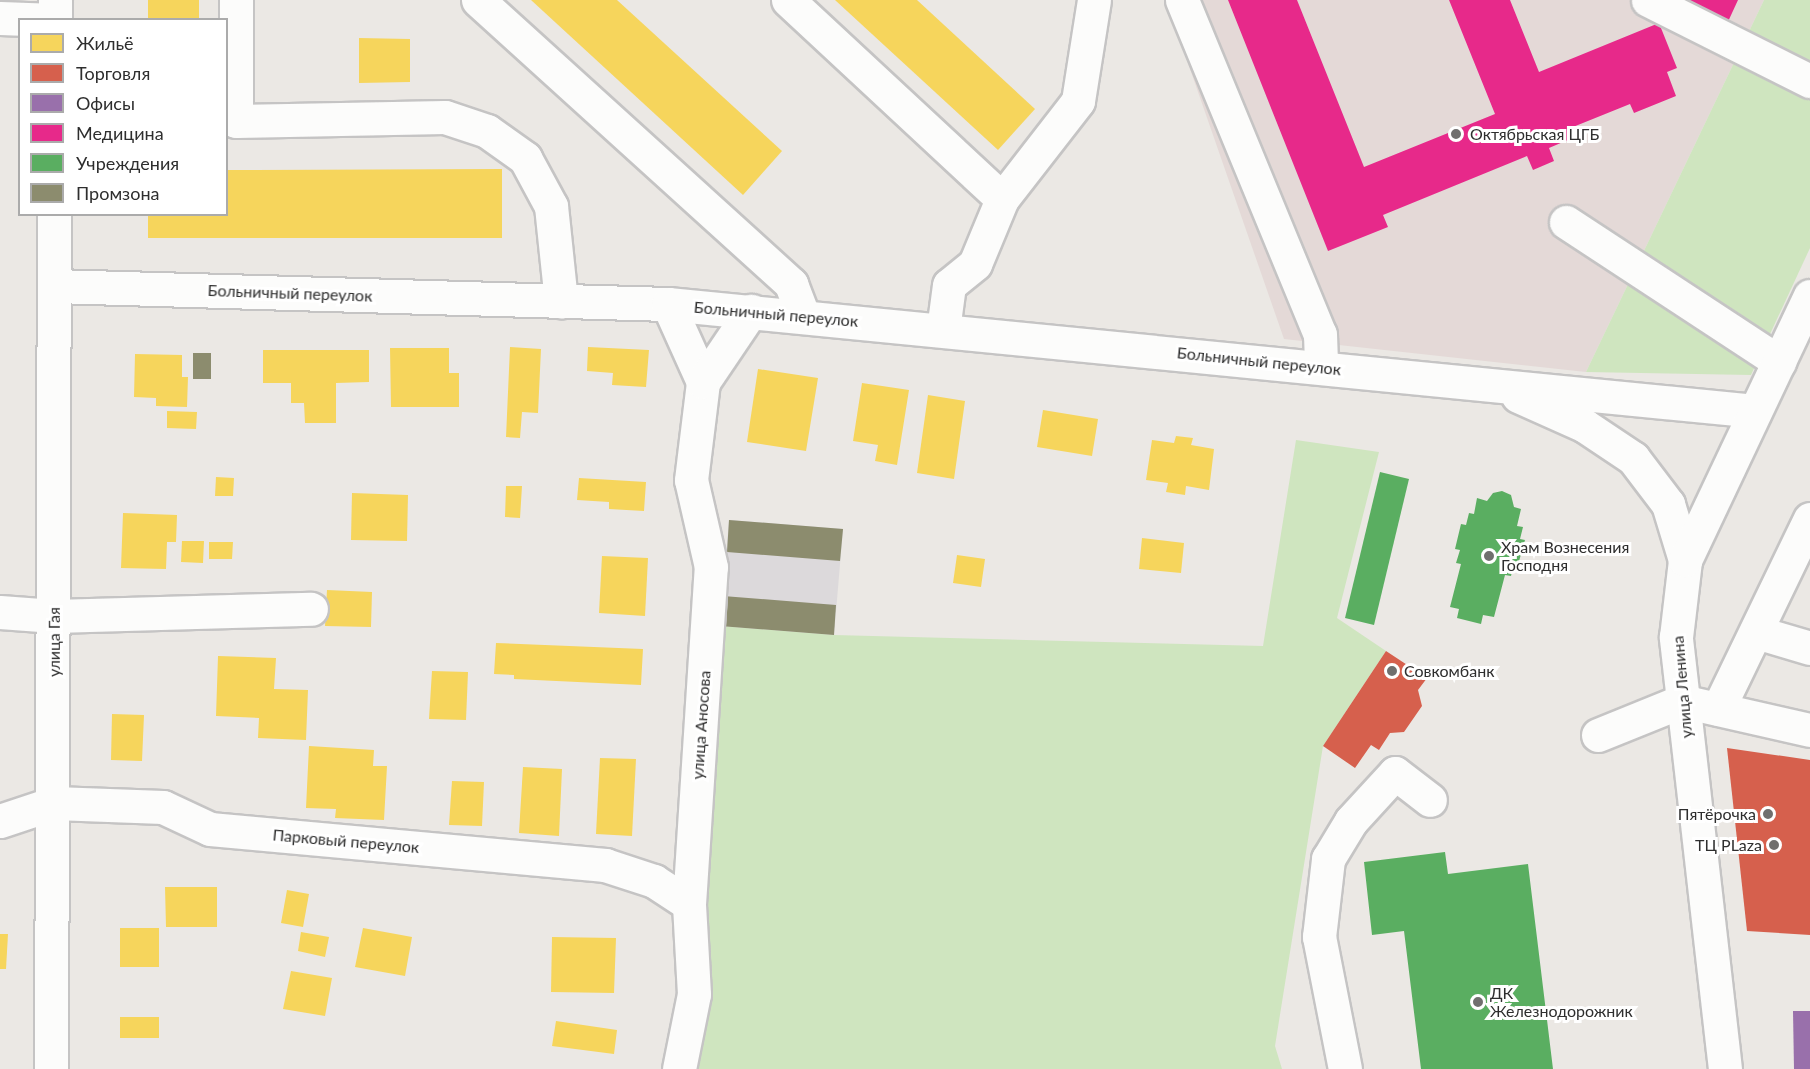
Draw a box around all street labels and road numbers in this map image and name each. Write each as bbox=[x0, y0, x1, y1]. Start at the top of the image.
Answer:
street label: Больничный переулок bbox=[207, 281, 373, 305]
street label: Больничный переулок bbox=[693, 297, 859, 331]
street label: Больничный переулок bbox=[1176, 343, 1342, 379]
street label: улица Гая bbox=[44, 607, 64, 677]
street label: улица Ленина bbox=[1668, 635, 1696, 739]
street label: улица Аносова bbox=[688, 670, 714, 780]
street label: Парковый переулок bbox=[272, 825, 420, 857]

